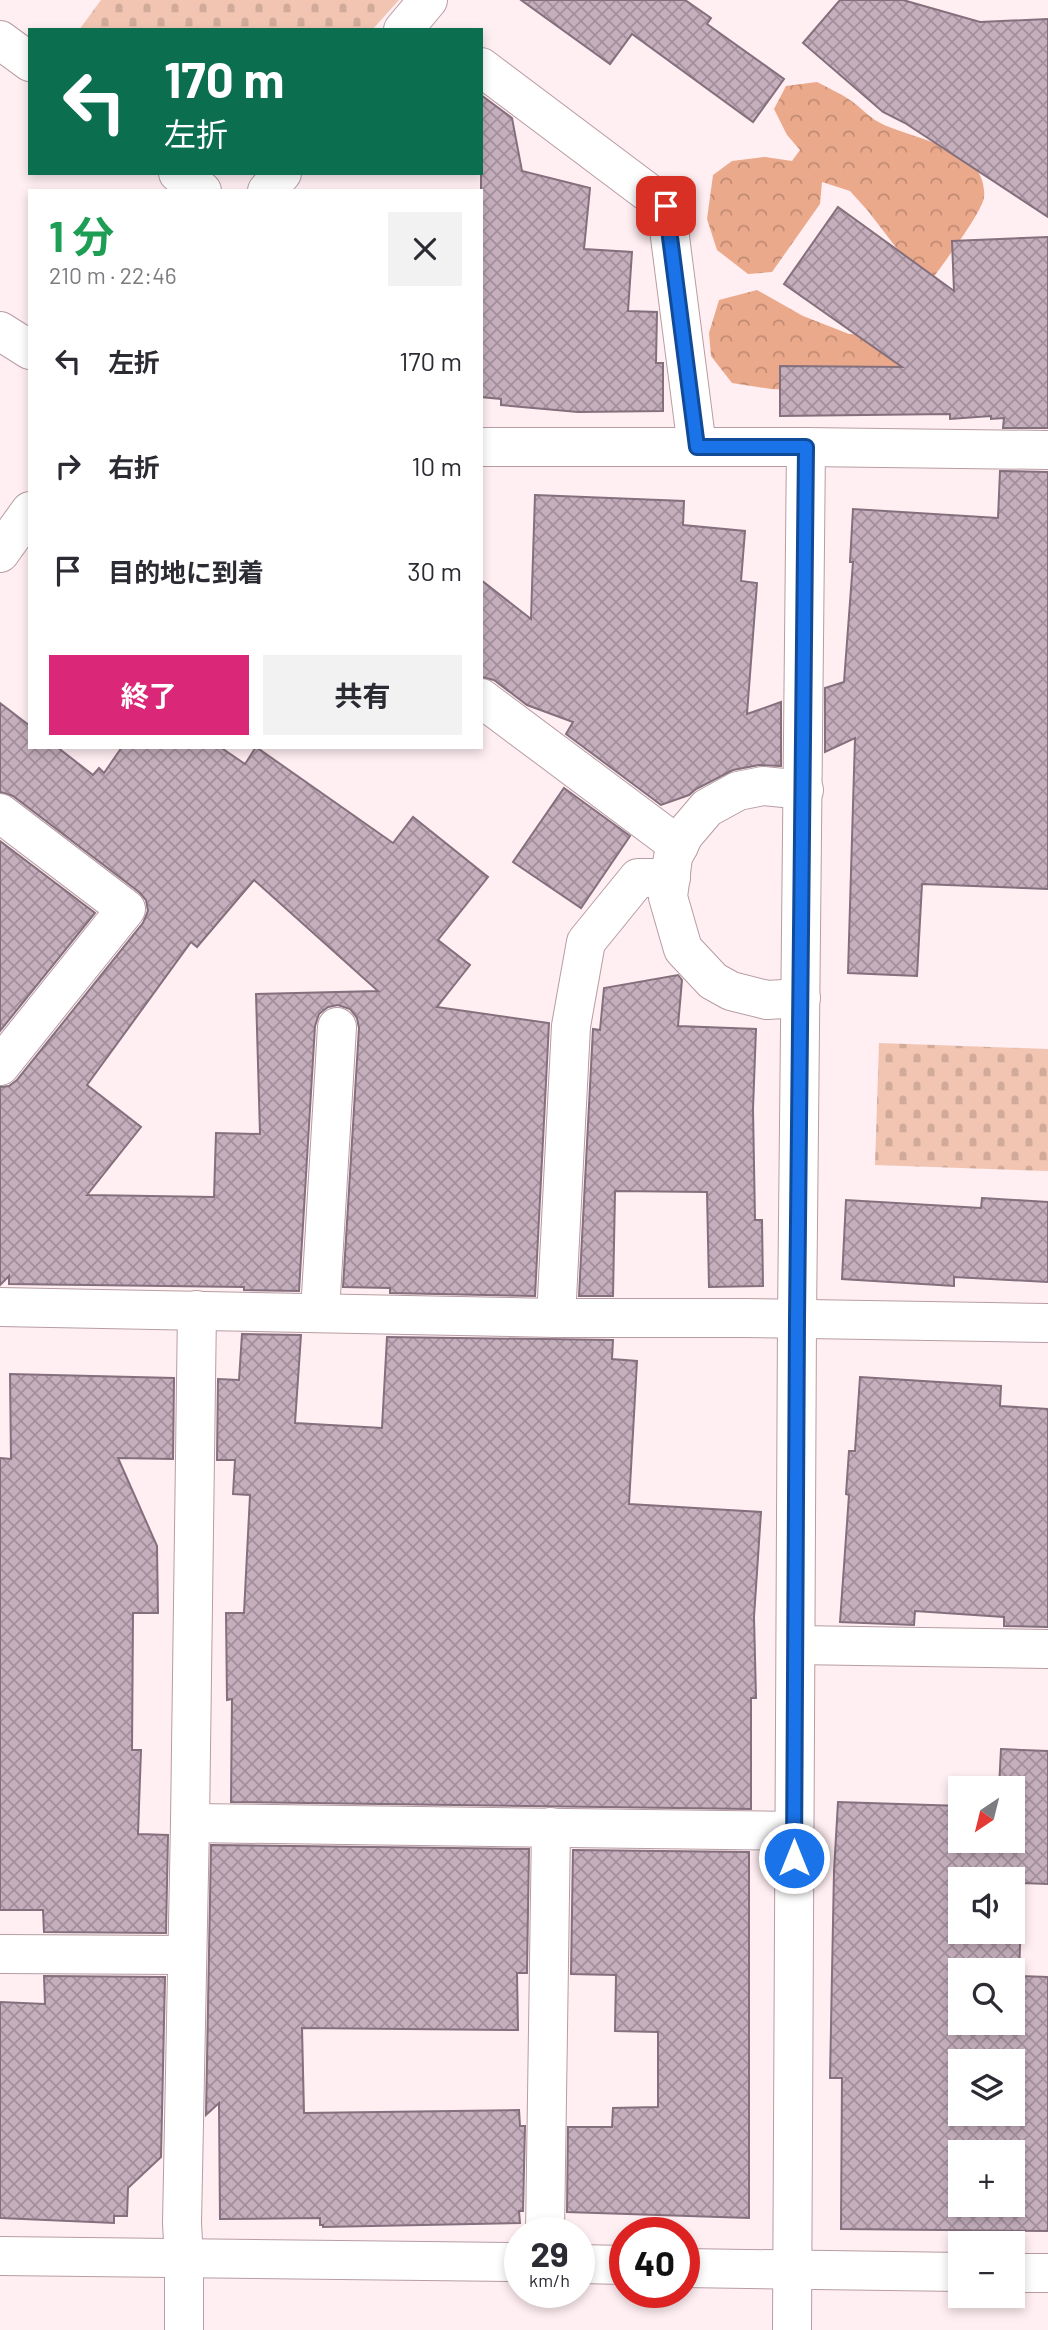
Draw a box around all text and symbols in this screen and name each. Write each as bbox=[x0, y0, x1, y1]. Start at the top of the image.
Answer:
text: 170 m bbox=[164, 49, 284, 108]
icon: left bbox=[49, 56, 140, 147]
text: 左折 bbox=[164, 114, 228, 152]
pin bbox=[636, 176, 696, 236]
icon: arrive bbox=[647, 187, 685, 225]
text: 1 分 bbox=[49, 210, 114, 260]
button: close bbox=[388, 212, 462, 286]
text: 210 m · 22:46 bbox=[49, 261, 177, 289]
icon: left bbox=[49, 342, 87, 380]
text: 170 m bbox=[399, 345, 462, 376]
text: 左折 bbox=[108, 346, 160, 377]
icon: right bbox=[49, 447, 87, 485]
text: 10 m bbox=[412, 450, 462, 481]
text: 右折 bbox=[108, 451, 160, 482]
icon: arrive bbox=[49, 552, 87, 590]
text: 30 m bbox=[407, 555, 462, 586]
text: 目的地に到着 bbox=[108, 556, 264, 587]
button: 終了 bbox=[49, 655, 249, 735]
button: 共有 bbox=[263, 655, 462, 735]
north arrow bbox=[948, 1776, 1026, 1853]
map controls bbox=[948, 1776, 1025, 2308]
position arrow bbox=[757, 1821, 831, 1895]
button: sound bbox=[948, 1867, 1025, 1944]
button: search bbox=[948, 1958, 1025, 2035]
button: layers bbox=[948, 2049, 1025, 2126]
button: + bbox=[948, 2140, 1025, 2217]
speed limit sign: 40 bbox=[609, 2217, 700, 2308]
button: − bbox=[948, 2231, 1025, 2308]
text: 29 bbox=[530, 2232, 569, 2274]
text: km/h bbox=[529, 2269, 570, 2291]

